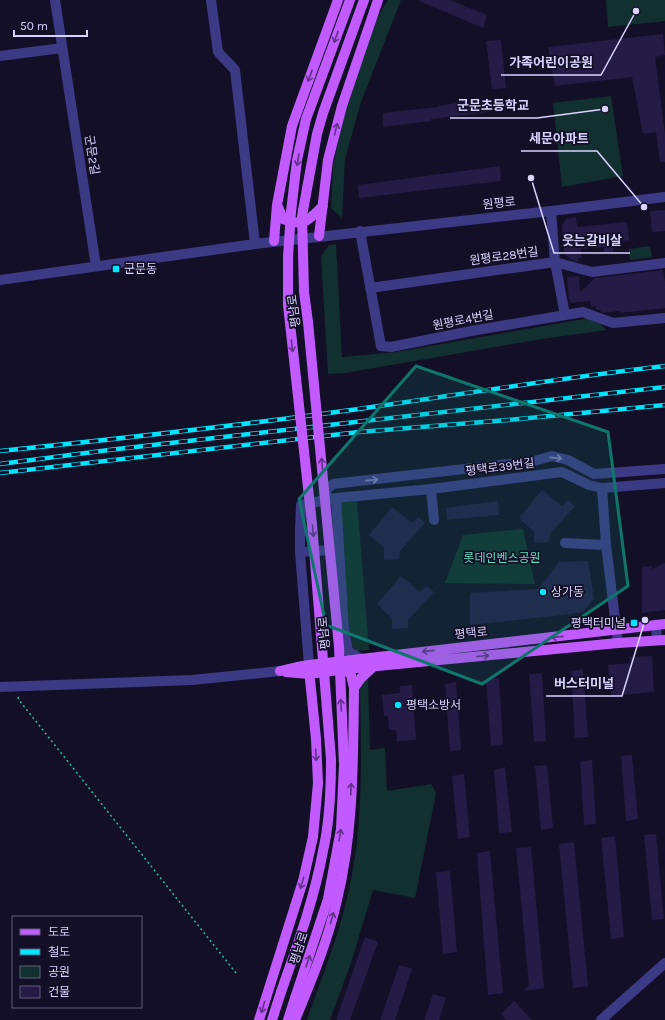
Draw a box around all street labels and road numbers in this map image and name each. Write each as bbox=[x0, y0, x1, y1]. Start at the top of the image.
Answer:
street label: 군문2길 bbox=[82, 134, 102, 176]
street label: 원평로 bbox=[482, 194, 516, 212]
street label: 원평로28번길 bbox=[469, 244, 539, 268]
street label: 평남로 bbox=[285, 294, 303, 328]
street label: 원평로4번길 bbox=[431, 307, 495, 333]
street label: 평택로39번길 bbox=[465, 456, 535, 478]
street label: 평남로 bbox=[316, 616, 332, 650]
street label: 평택로 bbox=[454, 624, 488, 642]
street label: 평남로 bbox=[287, 930, 311, 966]

